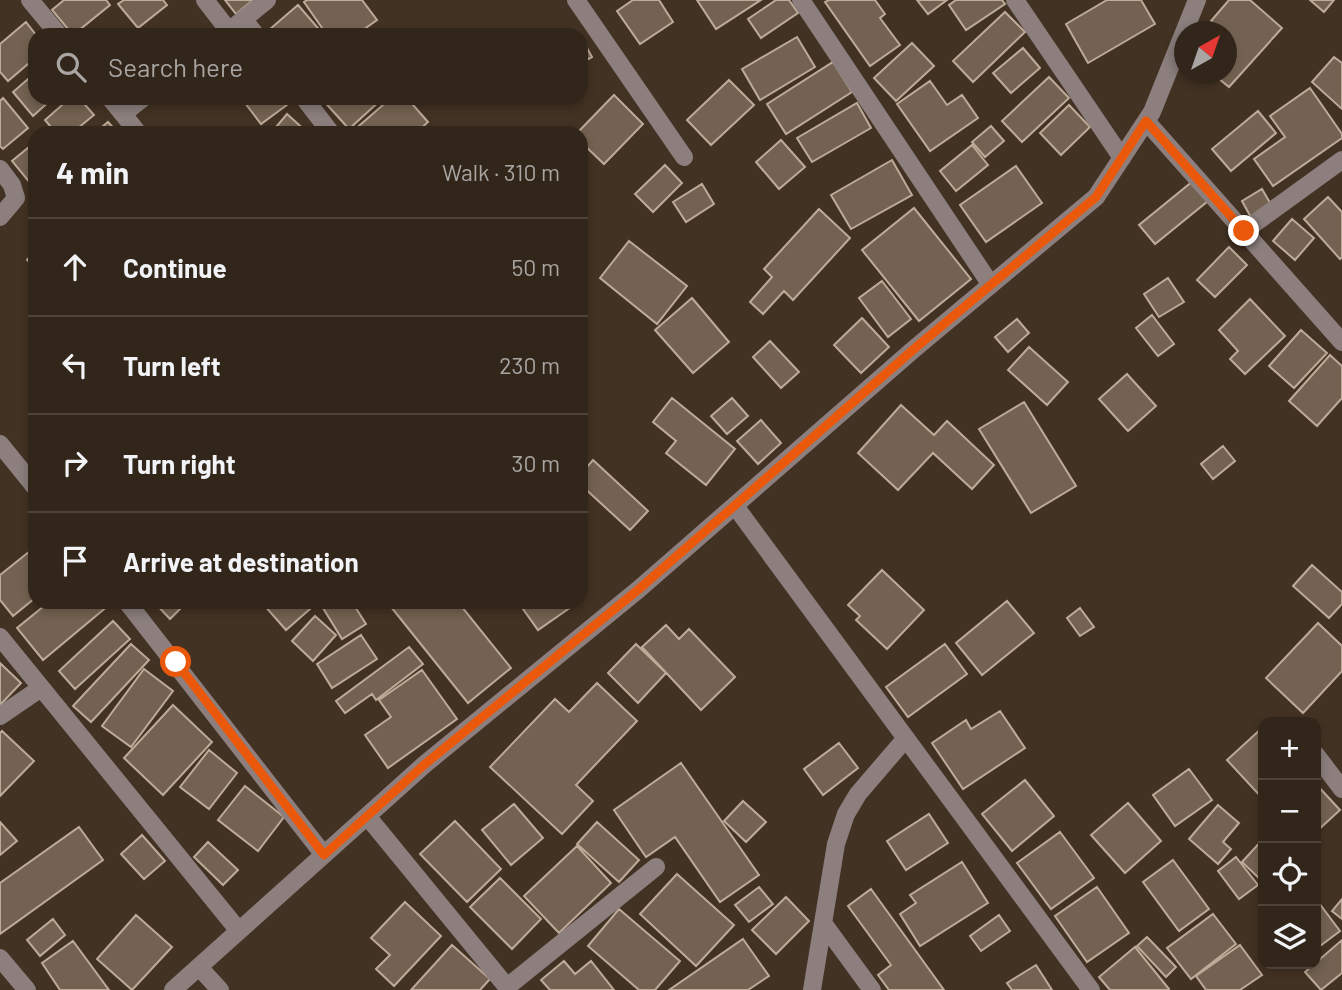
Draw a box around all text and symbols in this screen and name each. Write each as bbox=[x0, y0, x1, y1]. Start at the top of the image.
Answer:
north arrow bbox=[1174, 21, 1237, 84]
search box bbox=[28, 28, 588, 105]
icon: search bbox=[52, 48, 90, 86]
text: Search here bbox=[108, 51, 243, 82]
text: 4 min bbox=[56, 154, 129, 190]
text: Walk · 310 m bbox=[442, 158, 560, 186]
route end bbox=[1228, 215, 1259, 246]
icon: ahead bbox=[56, 248, 94, 286]
text: Continue bbox=[123, 252, 227, 283]
text: 50 m bbox=[512, 253, 560, 281]
icon: left bbox=[56, 346, 94, 384]
text: Turn left bbox=[123, 350, 221, 381]
text: 230 m bbox=[499, 351, 560, 379]
icon: right bbox=[56, 444, 94, 482]
text: Turn right bbox=[123, 448, 236, 479]
text: 30 m bbox=[512, 449, 560, 477]
icon: arrive bbox=[56, 542, 94, 580]
text: Arrive at destination bbox=[123, 546, 359, 577]
route start bbox=[160, 646, 191, 677]
map controls bbox=[1258, 717, 1321, 969]
button: + bbox=[1258, 717, 1321, 780]
button: − bbox=[1258, 780, 1321, 843]
button: locate bbox=[1258, 843, 1321, 906]
button: layers bbox=[1258, 906, 1321, 969]

